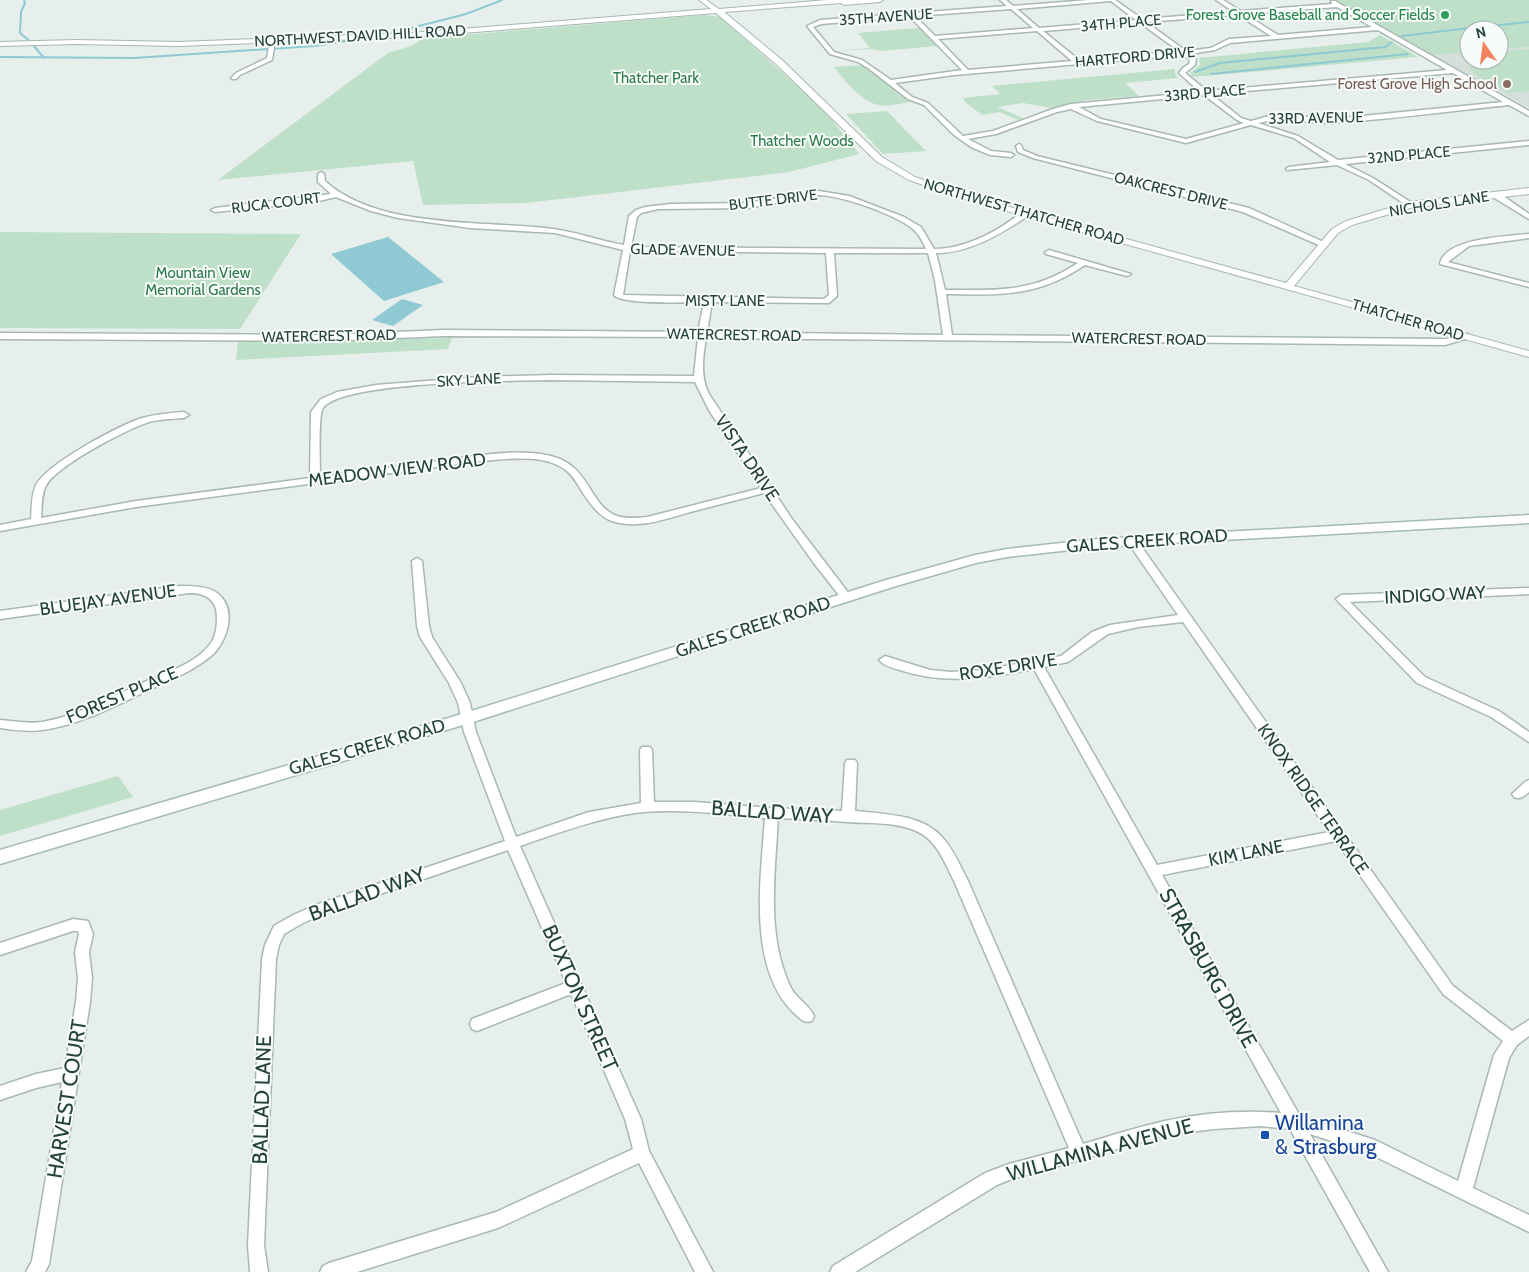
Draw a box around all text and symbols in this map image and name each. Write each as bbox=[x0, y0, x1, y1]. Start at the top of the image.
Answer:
street label: 35TH AVENUE bbox=[839, 5, 933, 29]
place label: Forest Grove Baseball and Soccer Fields bbox=[1186, 6, 1435, 24]
marker: Forest Grove Baseball and Soccer Fields bbox=[1439, 9, 1451, 21]
street label: 34TH PLACE bbox=[1080, 10, 1162, 36]
north arrow bbox=[1459, 20, 1509, 70]
street label: NORTHWEST DAVID HILL ROAD bbox=[254, 21, 466, 51]
text: N bbox=[1474, 22, 1488, 42]
street label: HARTFORD DRIVE bbox=[1074, 43, 1196, 71]
park label: Thatcher Park bbox=[613, 69, 699, 87]
place label: Forest Grove High School bbox=[1337, 75, 1497, 93]
marker: Forest Grove High School bbox=[1501, 78, 1513, 90]
street label: 33RD PLACE bbox=[1163, 80, 1247, 106]
street label: 33RD AVENUE bbox=[1268, 108, 1364, 128]
park label: Thatcher Woods bbox=[750, 132, 854, 150]
street label: 32ND PLACE bbox=[1367, 142, 1451, 168]
street label: OAKCREST DRIVE bbox=[1112, 168, 1230, 214]
street label: NORTHWEST THATCHER ROAD bbox=[922, 175, 1127, 249]
street label: BUTTE DRIVE bbox=[728, 186, 818, 214]
street label: NICHOLS LANE bbox=[1388, 187, 1490, 221]
street label: RUCA COURT bbox=[230, 189, 322, 217]
street label: GLADE AVENUE bbox=[630, 240, 736, 260]
park label: Mountain View Memorial Gardens bbox=[145, 264, 261, 299]
street label: MISTY LANE bbox=[685, 292, 765, 310]
street label: THATCHER ROAD bbox=[1350, 295, 1466, 345]
street label: WATERCREST ROAD bbox=[666, 325, 802, 345]
street label: WATERCREST ROAD bbox=[261, 326, 397, 346]
street label: WATERCREST ROAD bbox=[1071, 329, 1207, 349]
street label: SKY LANE bbox=[436, 369, 502, 391]
street label: VISTA DRIVE bbox=[710, 411, 784, 505]
street label: MEADOW VIEW ROAD bbox=[307, 448, 487, 492]
street label: GALES CREEK ROAD bbox=[1066, 524, 1228, 558]
street label: BLUEJAY AVENUE bbox=[38, 579, 178, 621]
street label: INDIGO WAY bbox=[1384, 581, 1487, 609]
street label: GALES CREEK ROAD bbox=[673, 592, 833, 662]
street label: ROXE DRIVE bbox=[958, 648, 1058, 686]
street label: FOREST PLACE bbox=[63, 662, 181, 728]
street label: GALES CREEK ROAD bbox=[286, 714, 448, 780]
street label: KNOX RIDGE TERRACE bbox=[1253, 719, 1373, 879]
street label: BALLAD WAY bbox=[710, 795, 835, 828]
street label: KIM LANE bbox=[1207, 835, 1285, 871]
street label: BALLAD WAY bbox=[305, 861, 429, 926]
street label: STRASBURG DRIVE bbox=[1154, 884, 1263, 1052]
street label: BUXTON STREET bbox=[537, 921, 624, 1075]
street label: HARVEST COURT bbox=[42, 1018, 91, 1180]
street label: BALLAD LANE bbox=[247, 1035, 276, 1165]
place label: Willamina & Strasburg bbox=[1275, 1110, 1377, 1159]
street label: WILLAMINA AVENUE bbox=[1004, 1113, 1196, 1186]
marker: Willamina & Strasburg bbox=[1259, 1129, 1271, 1141]

